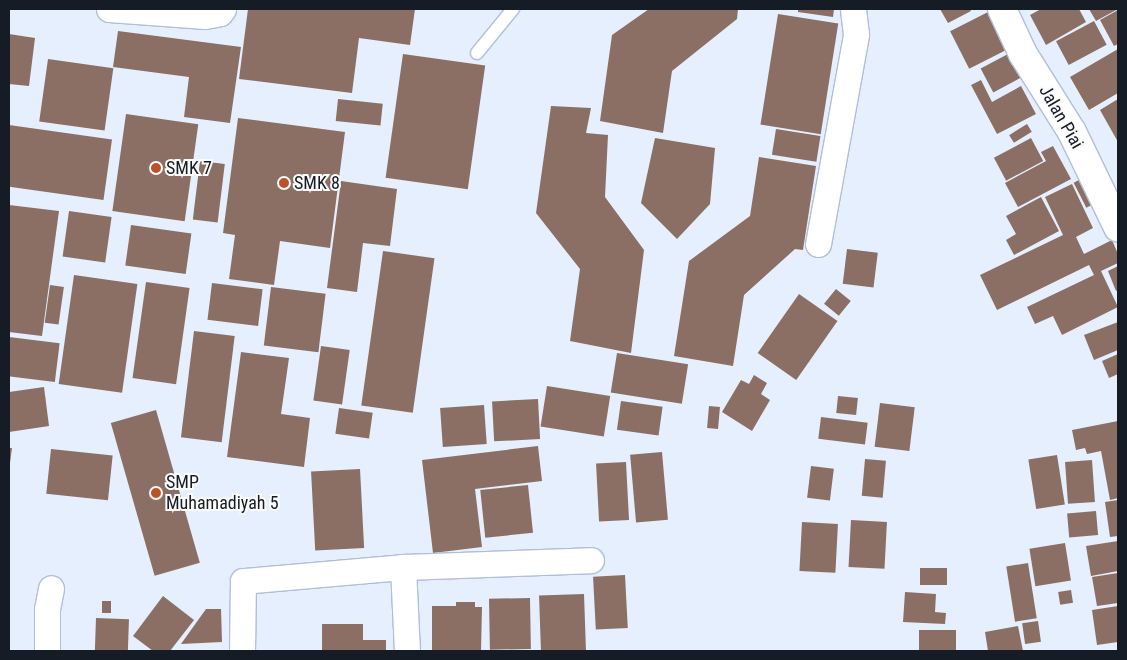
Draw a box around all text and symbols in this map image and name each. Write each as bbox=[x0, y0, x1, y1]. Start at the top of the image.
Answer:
street label: Jalan Piai bbox=[1034, 81, 1088, 153]
place label: SMK 7 bbox=[166, 157, 212, 179]
marker: SMK 7 bbox=[150, 162, 162, 174]
place label: SMK 8 bbox=[294, 172, 340, 194]
marker: SMK 8 bbox=[278, 177, 290, 189]
place label: SMP Muhamadiyah 5 bbox=[166, 472, 279, 514]
marker: SMP Muhamadiyah 5 bbox=[150, 487, 162, 499]

